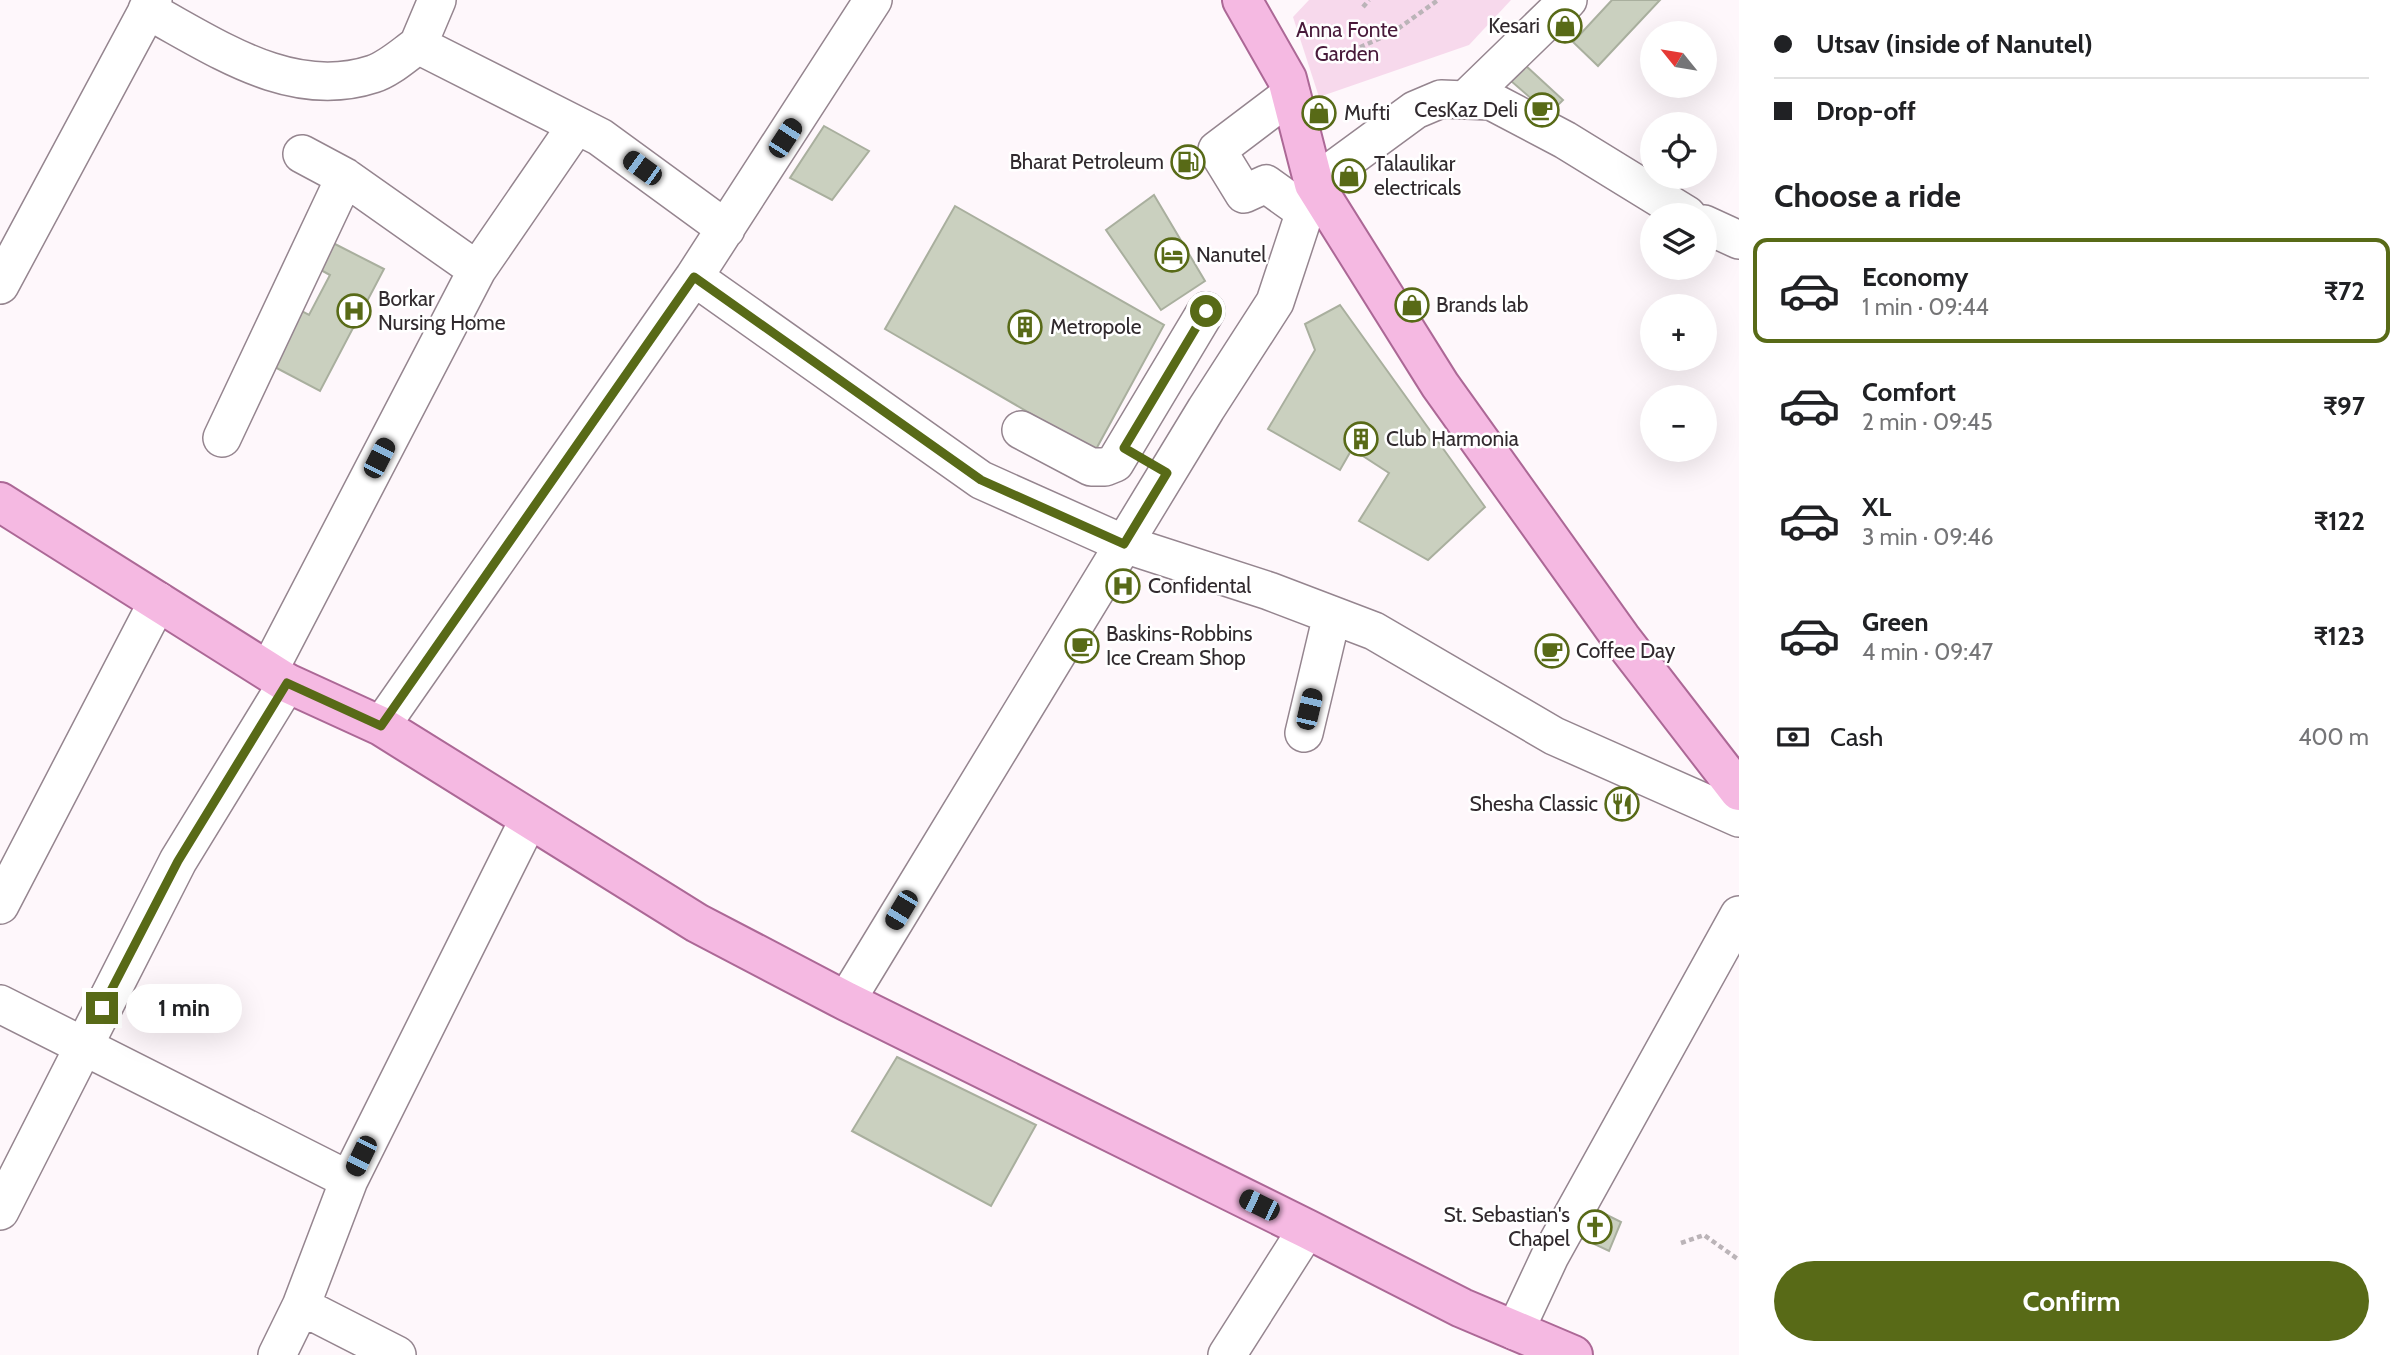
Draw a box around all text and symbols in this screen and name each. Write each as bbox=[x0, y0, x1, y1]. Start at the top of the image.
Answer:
shop icon: Kesari bbox=[1546, 7, 1584, 45]
place label: Kesari bbox=[1488, 13, 1540, 38]
park label: Anna Fonte Garden bbox=[1296, 17, 1398, 66]
north arrow bbox=[1640, 21, 1717, 98]
map controls bbox=[1640, 21, 1717, 462]
text: Utsav (inside of Nanutel) bbox=[1816, 28, 2093, 60]
cafe icon: CesKaz Deli bbox=[1523, 91, 1561, 129]
shop icon: Mufti bbox=[1300, 94, 1338, 132]
text: Drop-off bbox=[1816, 95, 1916, 127]
place label: CesKaz Deli bbox=[1414, 97, 1518, 122]
place label: Mufti bbox=[1344, 100, 1390, 125]
button: locate bbox=[1640, 112, 1717, 189]
car bbox=[765, 115, 806, 161]
fuel station icon: Bharat Petroleum bbox=[1169, 143, 1207, 181]
car bbox=[619, 147, 666, 189]
place label: Bharat Petroleum bbox=[1009, 149, 1164, 174]
place label: Talaulikar electricals bbox=[1374, 151, 1462, 200]
shop icon: Talaulikar electricals bbox=[1330, 157, 1368, 195]
text: Choose a ride bbox=[1774, 176, 1961, 215]
button: layers bbox=[1640, 203, 1717, 280]
hotel icon: Nanutel bbox=[1153, 236, 1191, 274]
place label: Nanutel bbox=[1196, 242, 1266, 267]
icon: car bbox=[1778, 259, 1841, 322]
text: Economy bbox=[1862, 261, 1968, 293]
text: ₹72 bbox=[2324, 275, 2365, 307]
place label: Borkar Nursing Home bbox=[378, 286, 506, 335]
shop icon: Brands lab bbox=[1393, 286, 1431, 324]
hospital icon: Borkar Nursing Home bbox=[335, 292, 373, 330]
place label: Brands lab bbox=[1436, 292, 1528, 317]
text: 1 min · 09:44 bbox=[1862, 293, 1989, 321]
button: + bbox=[1640, 294, 1717, 371]
route start bbox=[1190, 295, 1222, 327]
building icon: Metropole bbox=[1006, 308, 1044, 346]
place label: Metropole bbox=[1050, 314, 1142, 339]
icon: car bbox=[1778, 374, 1841, 437]
text: Comfort bbox=[1862, 376, 1956, 408]
button: − bbox=[1640, 385, 1717, 462]
text: ₹97 bbox=[2323, 390, 2365, 422]
text: 2 min · 09:45 bbox=[1862, 408, 1993, 436]
building icon: Club Harmonia bbox=[1342, 420, 1380, 458]
place label: Club Harmonia bbox=[1386, 426, 1519, 451]
car bbox=[361, 435, 398, 481]
icon: car bbox=[1778, 489, 1841, 552]
text: XL bbox=[1862, 491, 1891, 523]
text: ₹122 bbox=[2314, 505, 2365, 537]
text: 3 min · 09:46 bbox=[1862, 523, 1994, 551]
hospital icon: Confidental bbox=[1104, 567, 1142, 605]
place label: Confidental bbox=[1148, 573, 1251, 598]
icon: car bbox=[1778, 604, 1841, 667]
text: Green bbox=[1862, 606, 1929, 638]
text: ₹123 bbox=[2313, 620, 2365, 652]
place label: Baskins-Robbins Ice Cream Shop bbox=[1106, 621, 1253, 670]
cafe icon: Baskins-Robbins Ice Cream Shop bbox=[1063, 627, 1101, 665]
cafe icon: Coffee Day bbox=[1533, 632, 1571, 670]
place label: Coffee Day bbox=[1576, 638, 1676, 663]
text: 4 min · 09:47 bbox=[1862, 638, 1993, 666]
car bbox=[1295, 686, 1324, 732]
icon: cash bbox=[1774, 718, 1812, 756]
text: Cash bbox=[1830, 721, 1883, 753]
text: 400 m bbox=[2298, 723, 2369, 751]
restaurant icon: Shesha Classic bbox=[1603, 785, 1641, 823]
place label: Shesha Classic bbox=[1470, 791, 1598, 816]
car bbox=[882, 887, 921, 933]
callout: 1 min bbox=[126, 984, 242, 1032]
route end bbox=[86, 992, 118, 1024]
text: 1 min bbox=[158, 994, 210, 1022]
car bbox=[343, 1133, 380, 1179]
car bbox=[1236, 1186, 1283, 1224]
place label: St. Sebastian's Chapel bbox=[1443, 1202, 1570, 1251]
church icon: St. Sebastian's Chapel bbox=[1576, 1208, 1614, 1246]
button: Confirm bbox=[1774, 1261, 2369, 1341]

